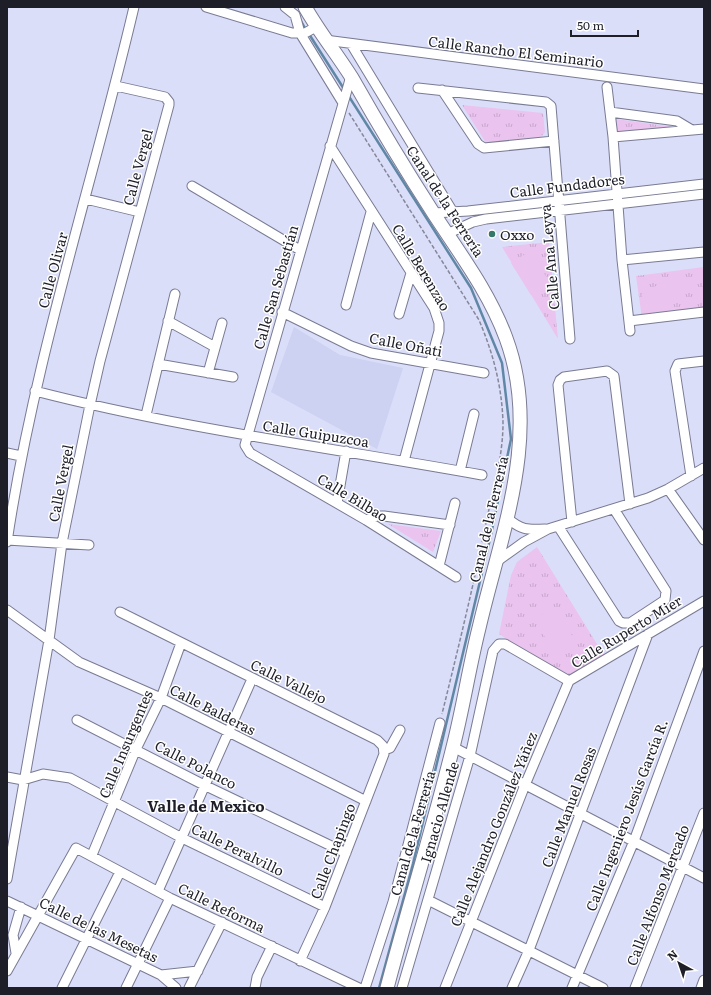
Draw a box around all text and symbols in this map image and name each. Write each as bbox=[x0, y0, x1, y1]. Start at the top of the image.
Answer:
scale bar bbox=[571, 12, 638, 38]
text: 50 m bbox=[577, 16, 604, 34]
street label: Calle Rancho El Seminario bbox=[427, 30, 605, 72]
street label: Calle Vergel bbox=[117, 126, 157, 207]
street label: Canal de la Ferrería bbox=[402, 141, 490, 261]
street label: Calle Fundadores bbox=[509, 168, 625, 202]
street label: Calle Ana Leyva bbox=[534, 203, 564, 311]
street label: Calle Berenzao bbox=[388, 220, 456, 314]
street label: Calle San Sebastián bbox=[248, 222, 302, 352]
place label: Oxxo bbox=[500, 224, 535, 244]
street label: Calle Olivar bbox=[32, 229, 72, 310]
marker: Oxxo bbox=[487, 229, 497, 239]
street label: Calle Oñati bbox=[368, 327, 444, 361]
street label: Calle Guipuzcoa bbox=[261, 415, 371, 451]
street label: Calle Vergel bbox=[43, 442, 77, 523]
street label: Canal de la Ferrería bbox=[464, 453, 512, 584]
street label: Calle Bilbao bbox=[314, 468, 392, 526]
street label: Calle Ruperto Mier bbox=[567, 590, 686, 672]
street label: Calle Vallejo bbox=[248, 654, 330, 708]
street label: Calle Balderas bbox=[167, 679, 259, 739]
street label: Calle Insurgentes bbox=[93, 687, 157, 801]
street label: Calle Ingeniero Jesús García R. bbox=[580, 716, 672, 914]
street label: Calle Alejandro González Yáñez bbox=[445, 729, 541, 929]
street label: Calle Polanco bbox=[152, 735, 240, 793]
street label: Calle Manuel Rosas bbox=[536, 744, 600, 870]
street label: Ignacio Allende bbox=[415, 759, 463, 865]
street label: Canal de la Ferrería bbox=[385, 768, 440, 898]
district label: Valle de Mexico bbox=[147, 794, 265, 817]
street label: Calle Chapingo bbox=[305, 800, 359, 902]
street label: Calle Peralvillo bbox=[188, 818, 288, 880]
street label: Calle Alfonso Mercado bbox=[621, 822, 693, 968]
street label: Calle Reforma bbox=[175, 877, 269, 937]
street label: Calle de las Mesetas bbox=[36, 892, 162, 966]
north arrow bbox=[659, 943, 699, 983]
text: N bbox=[663, 945, 681, 964]

